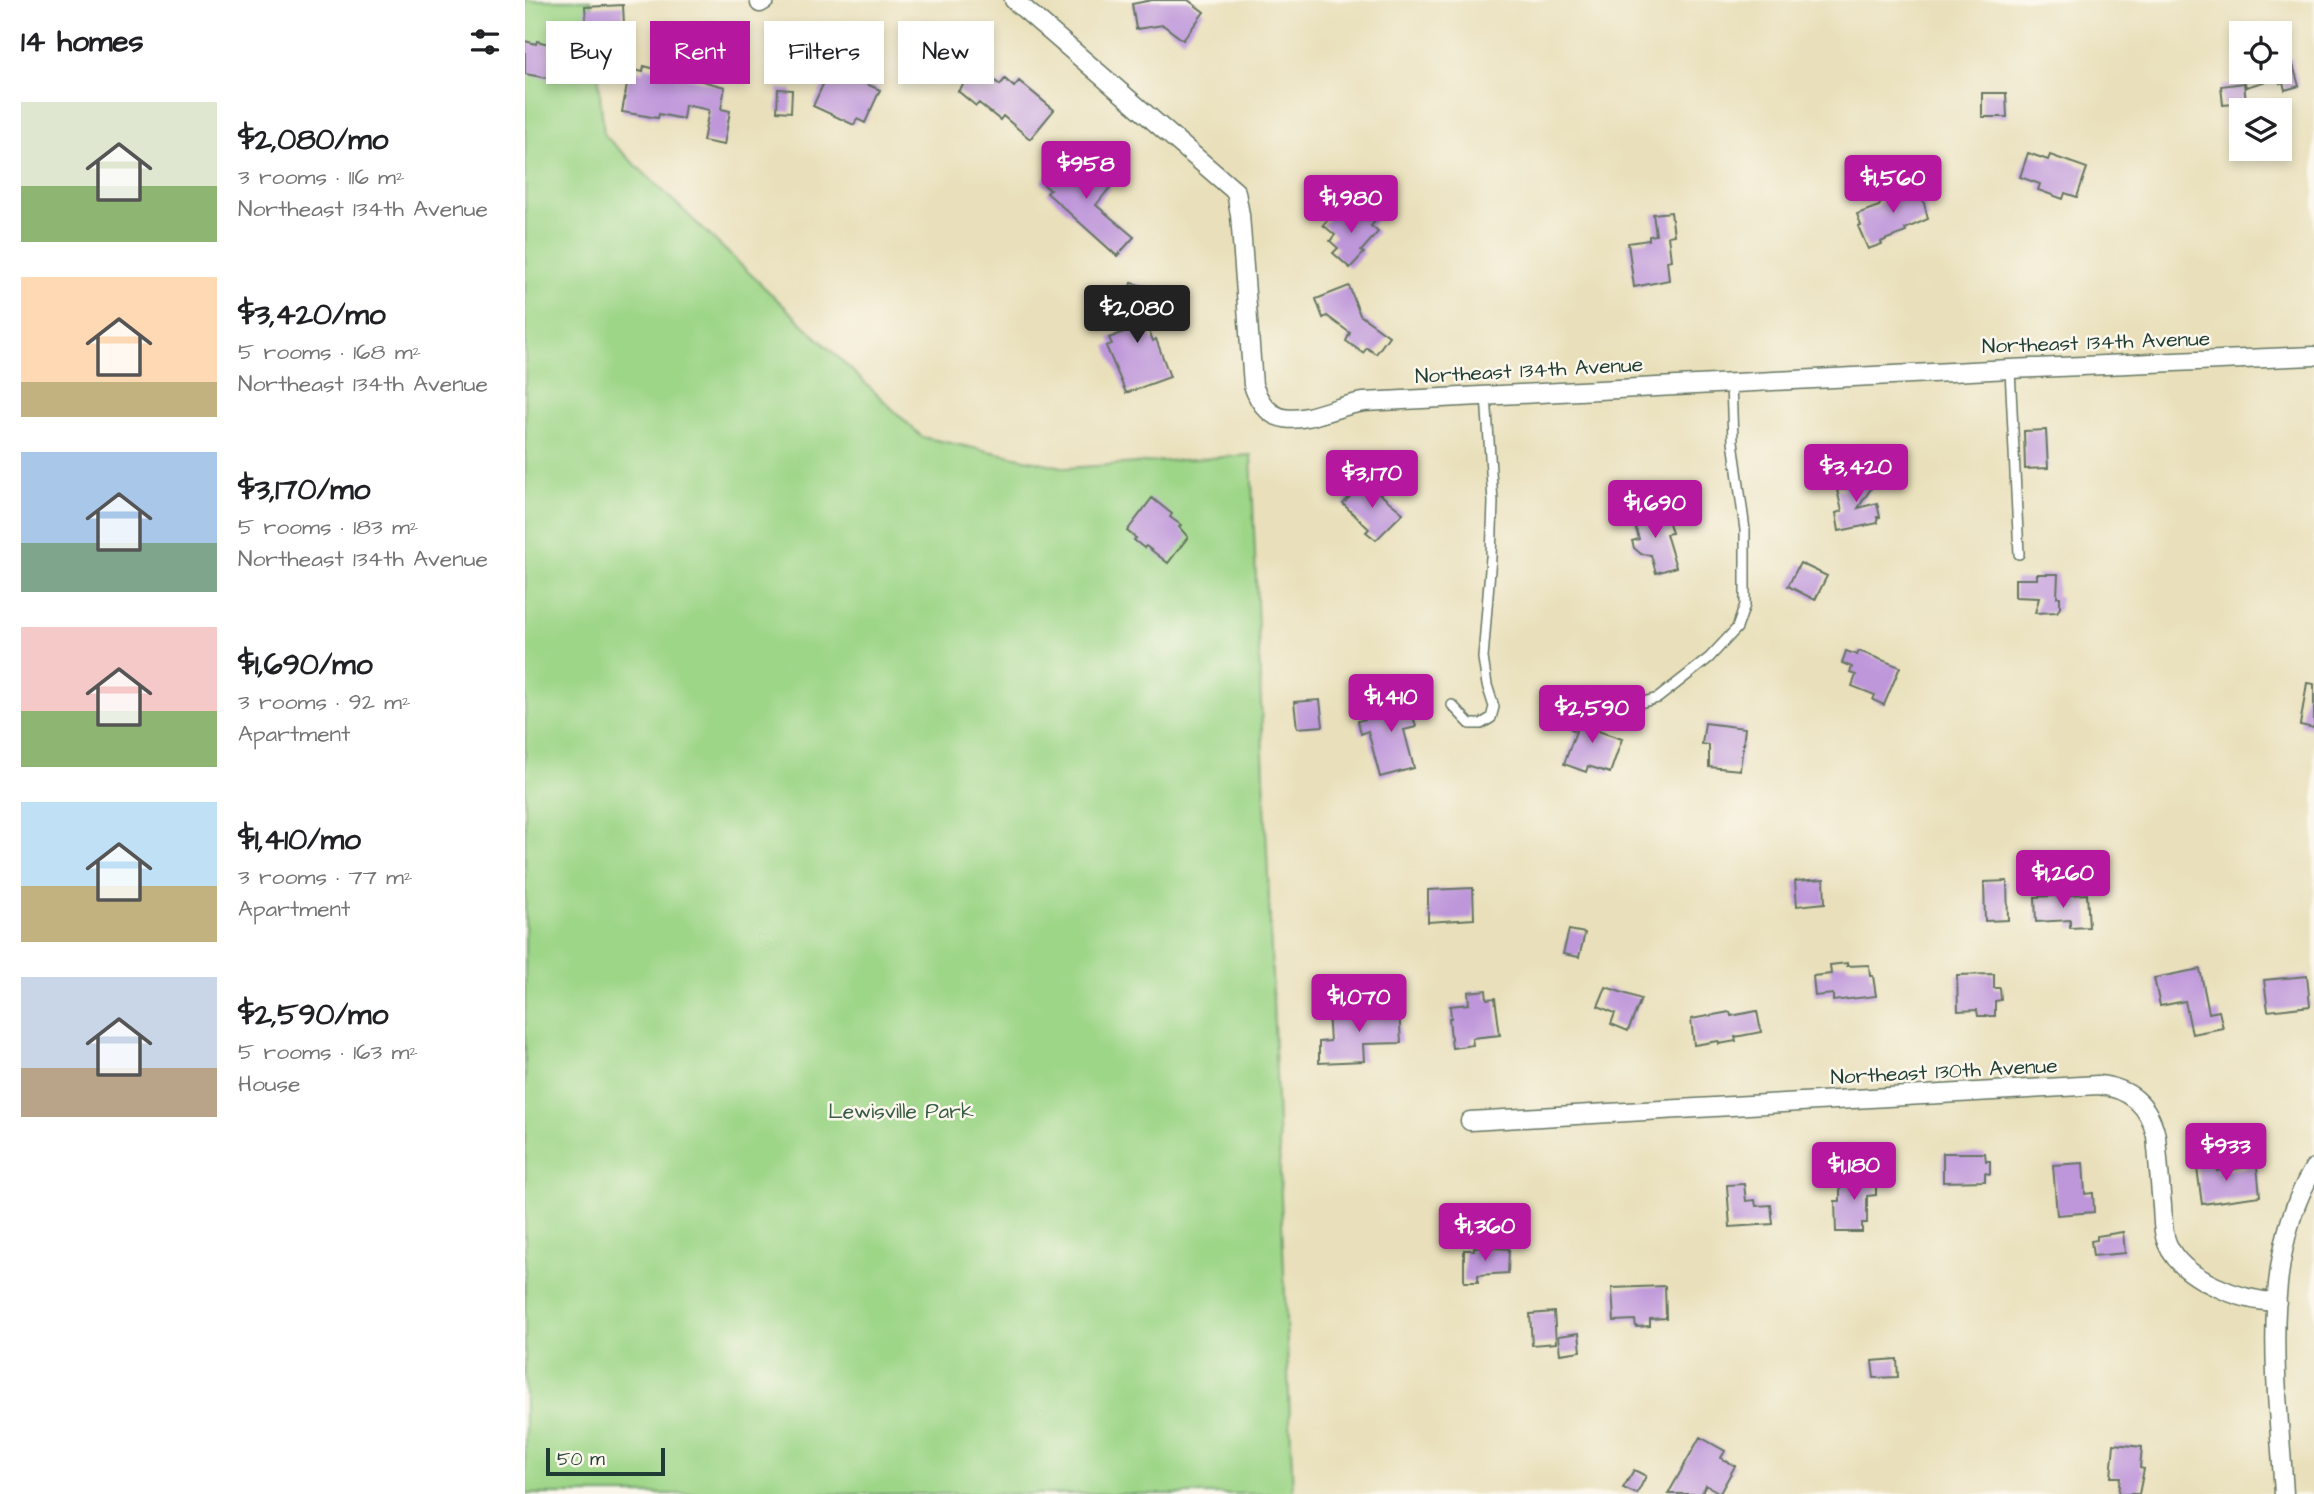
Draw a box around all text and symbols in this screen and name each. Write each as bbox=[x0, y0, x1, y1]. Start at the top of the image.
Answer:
text: 14 homes bbox=[21, 21, 144, 63]
chip: Buy bbox=[546, 21, 636, 84]
chip: Rent bbox=[650, 21, 750, 84]
chip: Filters bbox=[764, 21, 884, 84]
chip: New bbox=[898, 21, 994, 84]
map controls bbox=[2229, 21, 2292, 161]
button: locate bbox=[2229, 21, 2292, 84]
icon: filters bbox=[466, 23, 504, 61]
button: layers bbox=[2229, 98, 2292, 161]
text: $2,080/mo bbox=[238, 119, 388, 161]
icon: home bbox=[77, 130, 161, 214]
pin: $958 bbox=[1045, 142, 1127, 201]
text: $958 bbox=[1057, 148, 1115, 180]
pin: $1,560 bbox=[1836, 156, 1950, 215]
text: 3 rooms · 116 m² bbox=[238, 161, 405, 193]
text: $1,560 bbox=[1860, 162, 1926, 194]
pin: $1,980 bbox=[1294, 176, 1408, 235]
text: $1,980 bbox=[1320, 182, 1382, 214]
text: Northeast 134th Avenue bbox=[238, 193, 488, 225]
pin: $2,080 bbox=[1080, 286, 1194, 345]
text: $2,080 bbox=[1100, 292, 1174, 324]
text: $3,420/mo bbox=[238, 294, 386, 336]
icon: home bbox=[77, 305, 161, 389]
street label: Northeast 134th Avenue bbox=[1982, 324, 2211, 361]
text: 5 rooms · 168 m² bbox=[238, 336, 421, 368]
street label: Northeast 134th Avenue bbox=[1414, 350, 1644, 391]
text: Northeast 134th Avenue bbox=[238, 368, 488, 400]
pin: $3,420 bbox=[1799, 444, 1913, 504]
pin: $3,170 bbox=[1315, 450, 1429, 510]
text: $3,420 bbox=[1820, 451, 1892, 483]
text: $3,170 bbox=[1342, 457, 1402, 489]
text: $3,170/mo bbox=[238, 469, 370, 511]
icon: home bbox=[77, 480, 161, 564]
pin: $1,690 bbox=[1598, 480, 1712, 540]
text: $1,690 bbox=[1624, 487, 1686, 519]
text: 5 rooms · 183 m² bbox=[238, 511, 418, 543]
text: Northeast 134th Avenue bbox=[238, 543, 488, 575]
text: $1,690/mo bbox=[238, 644, 373, 686]
icon: home bbox=[77, 655, 161, 739]
pin: $1,410 bbox=[1334, 674, 1448, 734]
text: $1,410 bbox=[1365, 681, 1417, 713]
text: 3 rooms · 92 m² bbox=[238, 686, 411, 718]
pin: $2,590 bbox=[1535, 686, 1649, 745]
text: $2,590 bbox=[1555, 692, 1629, 724]
text: Apartment bbox=[238, 718, 350, 750]
text: $1,410/mo bbox=[238, 819, 361, 861]
icon: home bbox=[77, 830, 161, 914]
pin: $1,260 bbox=[2006, 850, 2120, 910]
text: $1,260 bbox=[2032, 857, 2094, 889]
text: 3 rooms · 77 m² bbox=[238, 861, 413, 893]
text: Apartment bbox=[238, 893, 350, 925]
pin: $1,070 bbox=[1302, 974, 1416, 1034]
text: $1,070 bbox=[1327, 981, 1391, 1013]
text: $2,590/mo bbox=[238, 994, 388, 1036]
icon: home bbox=[77, 1005, 161, 1089]
text: 5 rooms · 163 m² bbox=[238, 1036, 418, 1068]
street label: Northeast 130th Avenue bbox=[1830, 1051, 2058, 1092]
text: House bbox=[238, 1068, 301, 1100]
park label: Lewisville Park bbox=[828, 1097, 974, 1126]
pin: $933 bbox=[2185, 1124, 2267, 1183]
text: $933 bbox=[2201, 1130, 2251, 1162]
pin: $1,180 bbox=[1797, 1142, 1911, 1202]
text: $1,180 bbox=[1828, 1149, 1880, 1181]
pin: $1,360 bbox=[1428, 1204, 1542, 1263]
text: $1,360 bbox=[1455, 1210, 1515, 1242]
scale bar bbox=[546, 1445, 665, 1477]
text: 50 m bbox=[557, 1446, 605, 1473]

